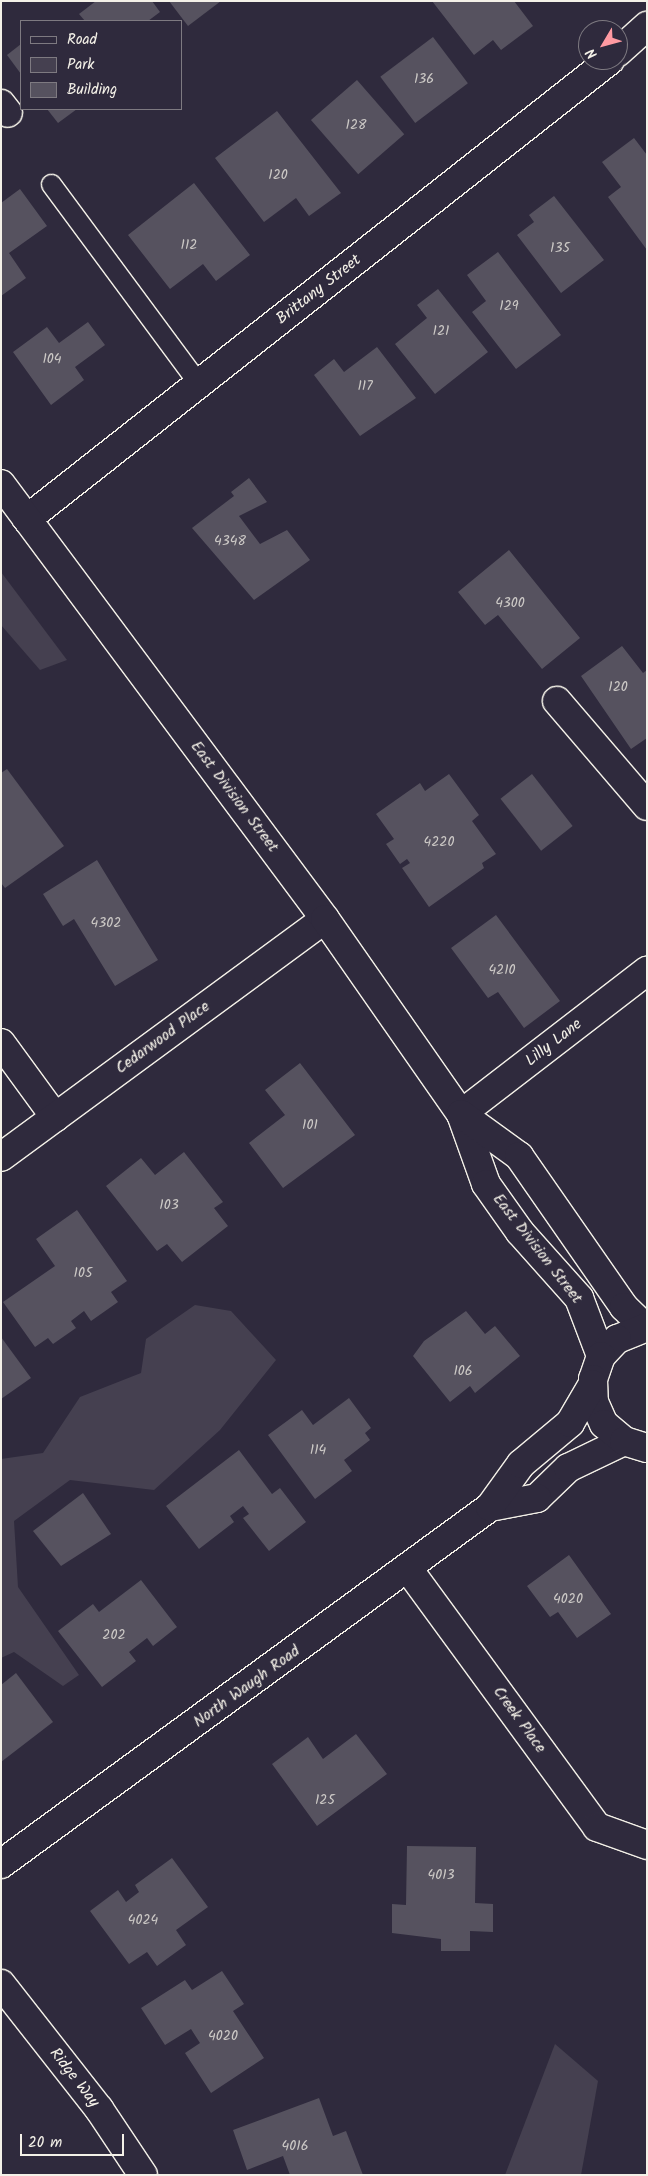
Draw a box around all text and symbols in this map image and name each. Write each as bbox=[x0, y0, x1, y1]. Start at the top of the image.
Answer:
legend bbox=[20, 20, 182, 110]
north arrow bbox=[578, 20, 628, 70]
text: Road bbox=[67, 28, 97, 52]
text: N bbox=[580, 43, 603, 64]
text: Park bbox=[67, 53, 94, 77]
house number: 136 bbox=[414, 71, 434, 87]
text: Building bbox=[67, 78, 117, 102]
house number: 128 bbox=[346, 117, 366, 133]
house number: 120 bbox=[268, 167, 288, 183]
house number: 112 bbox=[181, 237, 197, 253]
house number: 135 bbox=[550, 240, 570, 256]
street label: Brittany Street bbox=[273, 251, 365, 329]
house number: 129 bbox=[499, 298, 519, 314]
house number: 121 bbox=[433, 323, 449, 339]
house number: 104 bbox=[42, 351, 62, 367]
house number: 117 bbox=[357, 378, 373, 394]
house number: 4348 bbox=[214, 533, 246, 549]
house number: 4300 bbox=[495, 595, 525, 611]
house number: 120 bbox=[608, 679, 628, 695]
street label: East Division Street bbox=[186, 738, 282, 856]
house number: 4220 bbox=[424, 834, 454, 850]
house number: 4302 bbox=[91, 915, 121, 931]
house number: 4210 bbox=[488, 962, 516, 978]
street label: Cedarwood Place bbox=[112, 997, 214, 1079]
street label: Lilly Lane bbox=[522, 1015, 586, 1071]
house number: 101 bbox=[302, 1117, 318, 1133]
street label: East Division Street bbox=[488, 1190, 586, 1308]
house number: 103 bbox=[159, 1197, 179, 1213]
house number: 105 bbox=[74, 1265, 92, 1281]
house number: 106 bbox=[453, 1363, 473, 1379]
house number: 114 bbox=[310, 1442, 326, 1458]
house number: 4020 bbox=[553, 1591, 583, 1607]
house number: 202 bbox=[102, 1627, 126, 1643]
street label: North Waugh Road bbox=[190, 1642, 304, 1732]
street label: Creek Place bbox=[488, 1683, 550, 1757]
house number: 125 bbox=[315, 1792, 335, 1808]
house number: 4013 bbox=[427, 1867, 455, 1883]
house number: 4024 bbox=[128, 1912, 158, 1928]
house number: 4020 bbox=[208, 2028, 238, 2044]
street label: Ridge Way bbox=[45, 2045, 103, 2111]
scale bar bbox=[22, 2124, 126, 2156]
text: 20 m bbox=[28, 2131, 62, 2155]
house number: 4016 bbox=[282, 2138, 308, 2154]

